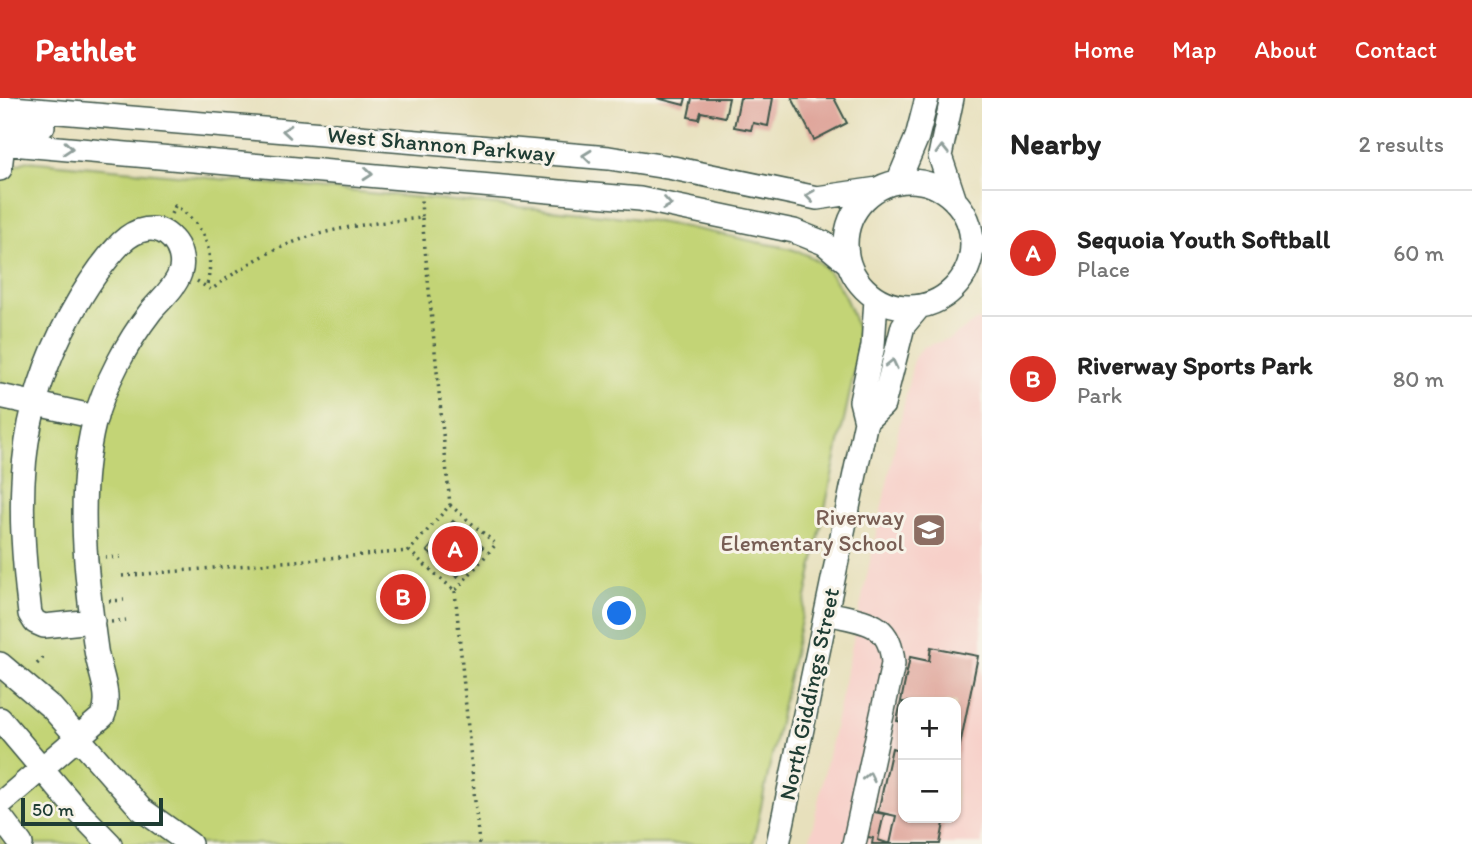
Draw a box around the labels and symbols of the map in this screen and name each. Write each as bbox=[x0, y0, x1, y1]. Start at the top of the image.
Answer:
street label: West Shannon Parkway bbox=[326, 120, 556, 168]
one-way arrow bbox=[281, 124, 292, 139]
one-way arrow bbox=[63, 140, 74, 155]
one-way arrow bbox=[934, 144, 950, 155]
one-way arrow bbox=[581, 149, 592, 164]
one-way arrow bbox=[363, 166, 374, 181]
one-way arrow bbox=[804, 189, 816, 204]
one-way arrow bbox=[661, 196, 673, 211]
one-way arrow bbox=[884, 358, 898, 370]
place label: Riverway Elementary School bbox=[721, 503, 904, 557]
school or university icon: Riverway Elementary School bbox=[910, 511, 948, 549]
pin: A bbox=[432, 523, 478, 575]
pin: B bbox=[380, 571, 426, 623]
street label: North Giddings Street bbox=[773, 585, 845, 803]
your location bbox=[602, 596, 636, 630]
one-way arrow bbox=[860, 771, 875, 783]
scale bar bbox=[21, 795, 163, 827]

